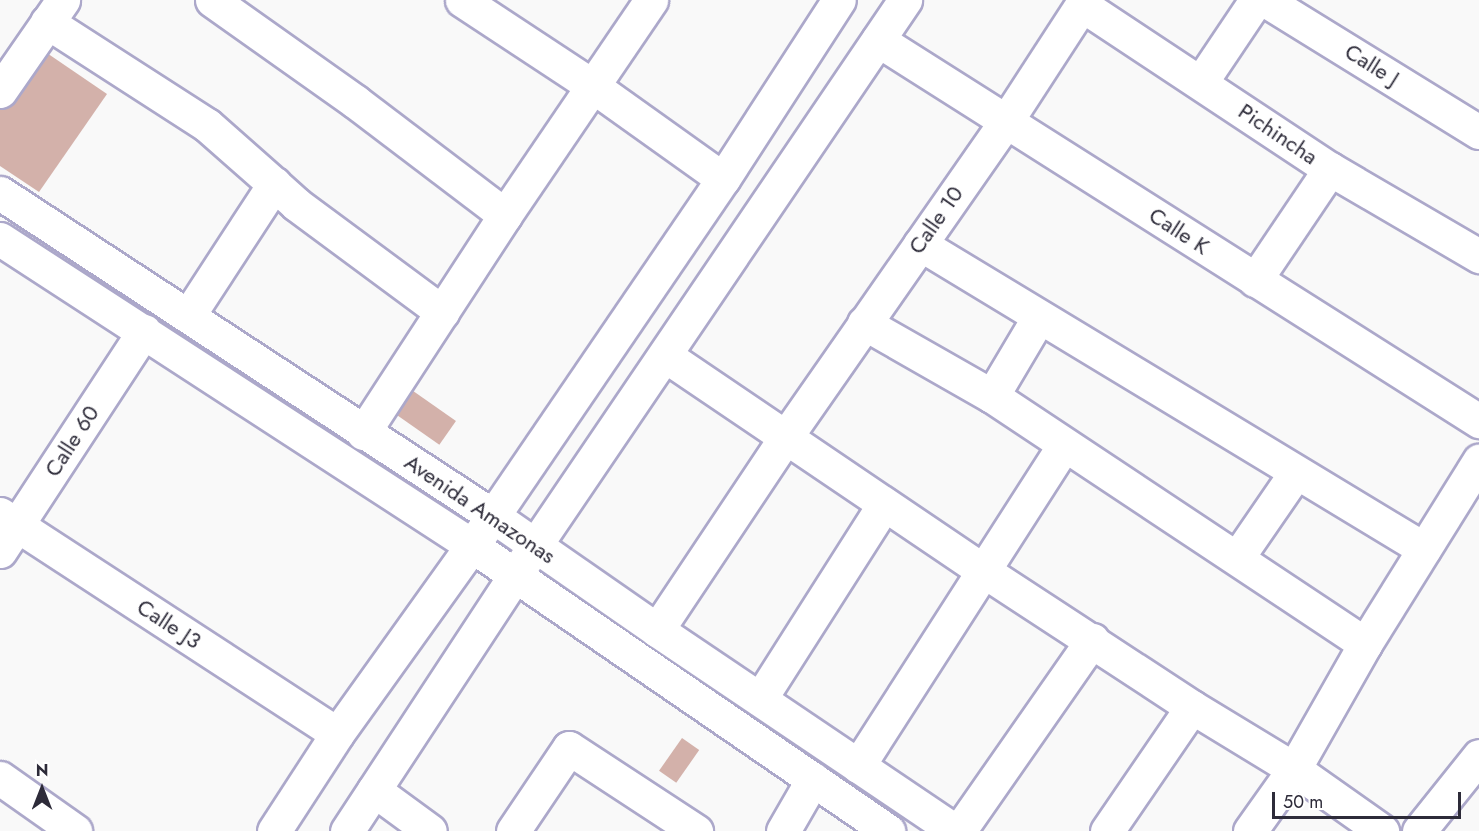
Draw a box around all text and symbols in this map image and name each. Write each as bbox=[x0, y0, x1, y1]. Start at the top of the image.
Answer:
street label: Calle J bbox=[1340, 38, 1404, 92]
street label: Pichincha bbox=[1233, 98, 1323, 170]
street label: Calle 10 bbox=[903, 181, 969, 259]
street label: Calle K bbox=[1144, 202, 1214, 260]
street label: Calle 60 bbox=[39, 400, 105, 482]
street label: Avenida Amazonas bbox=[400, 449, 560, 569]
street label: Calle J3 bbox=[132, 594, 206, 654]
north arrow bbox=[12, 759, 72, 819]
text: N bbox=[36, 759, 48, 782]
scale bar bbox=[1275, 780, 1464, 818]
text: 50 m bbox=[1283, 789, 1323, 815]

